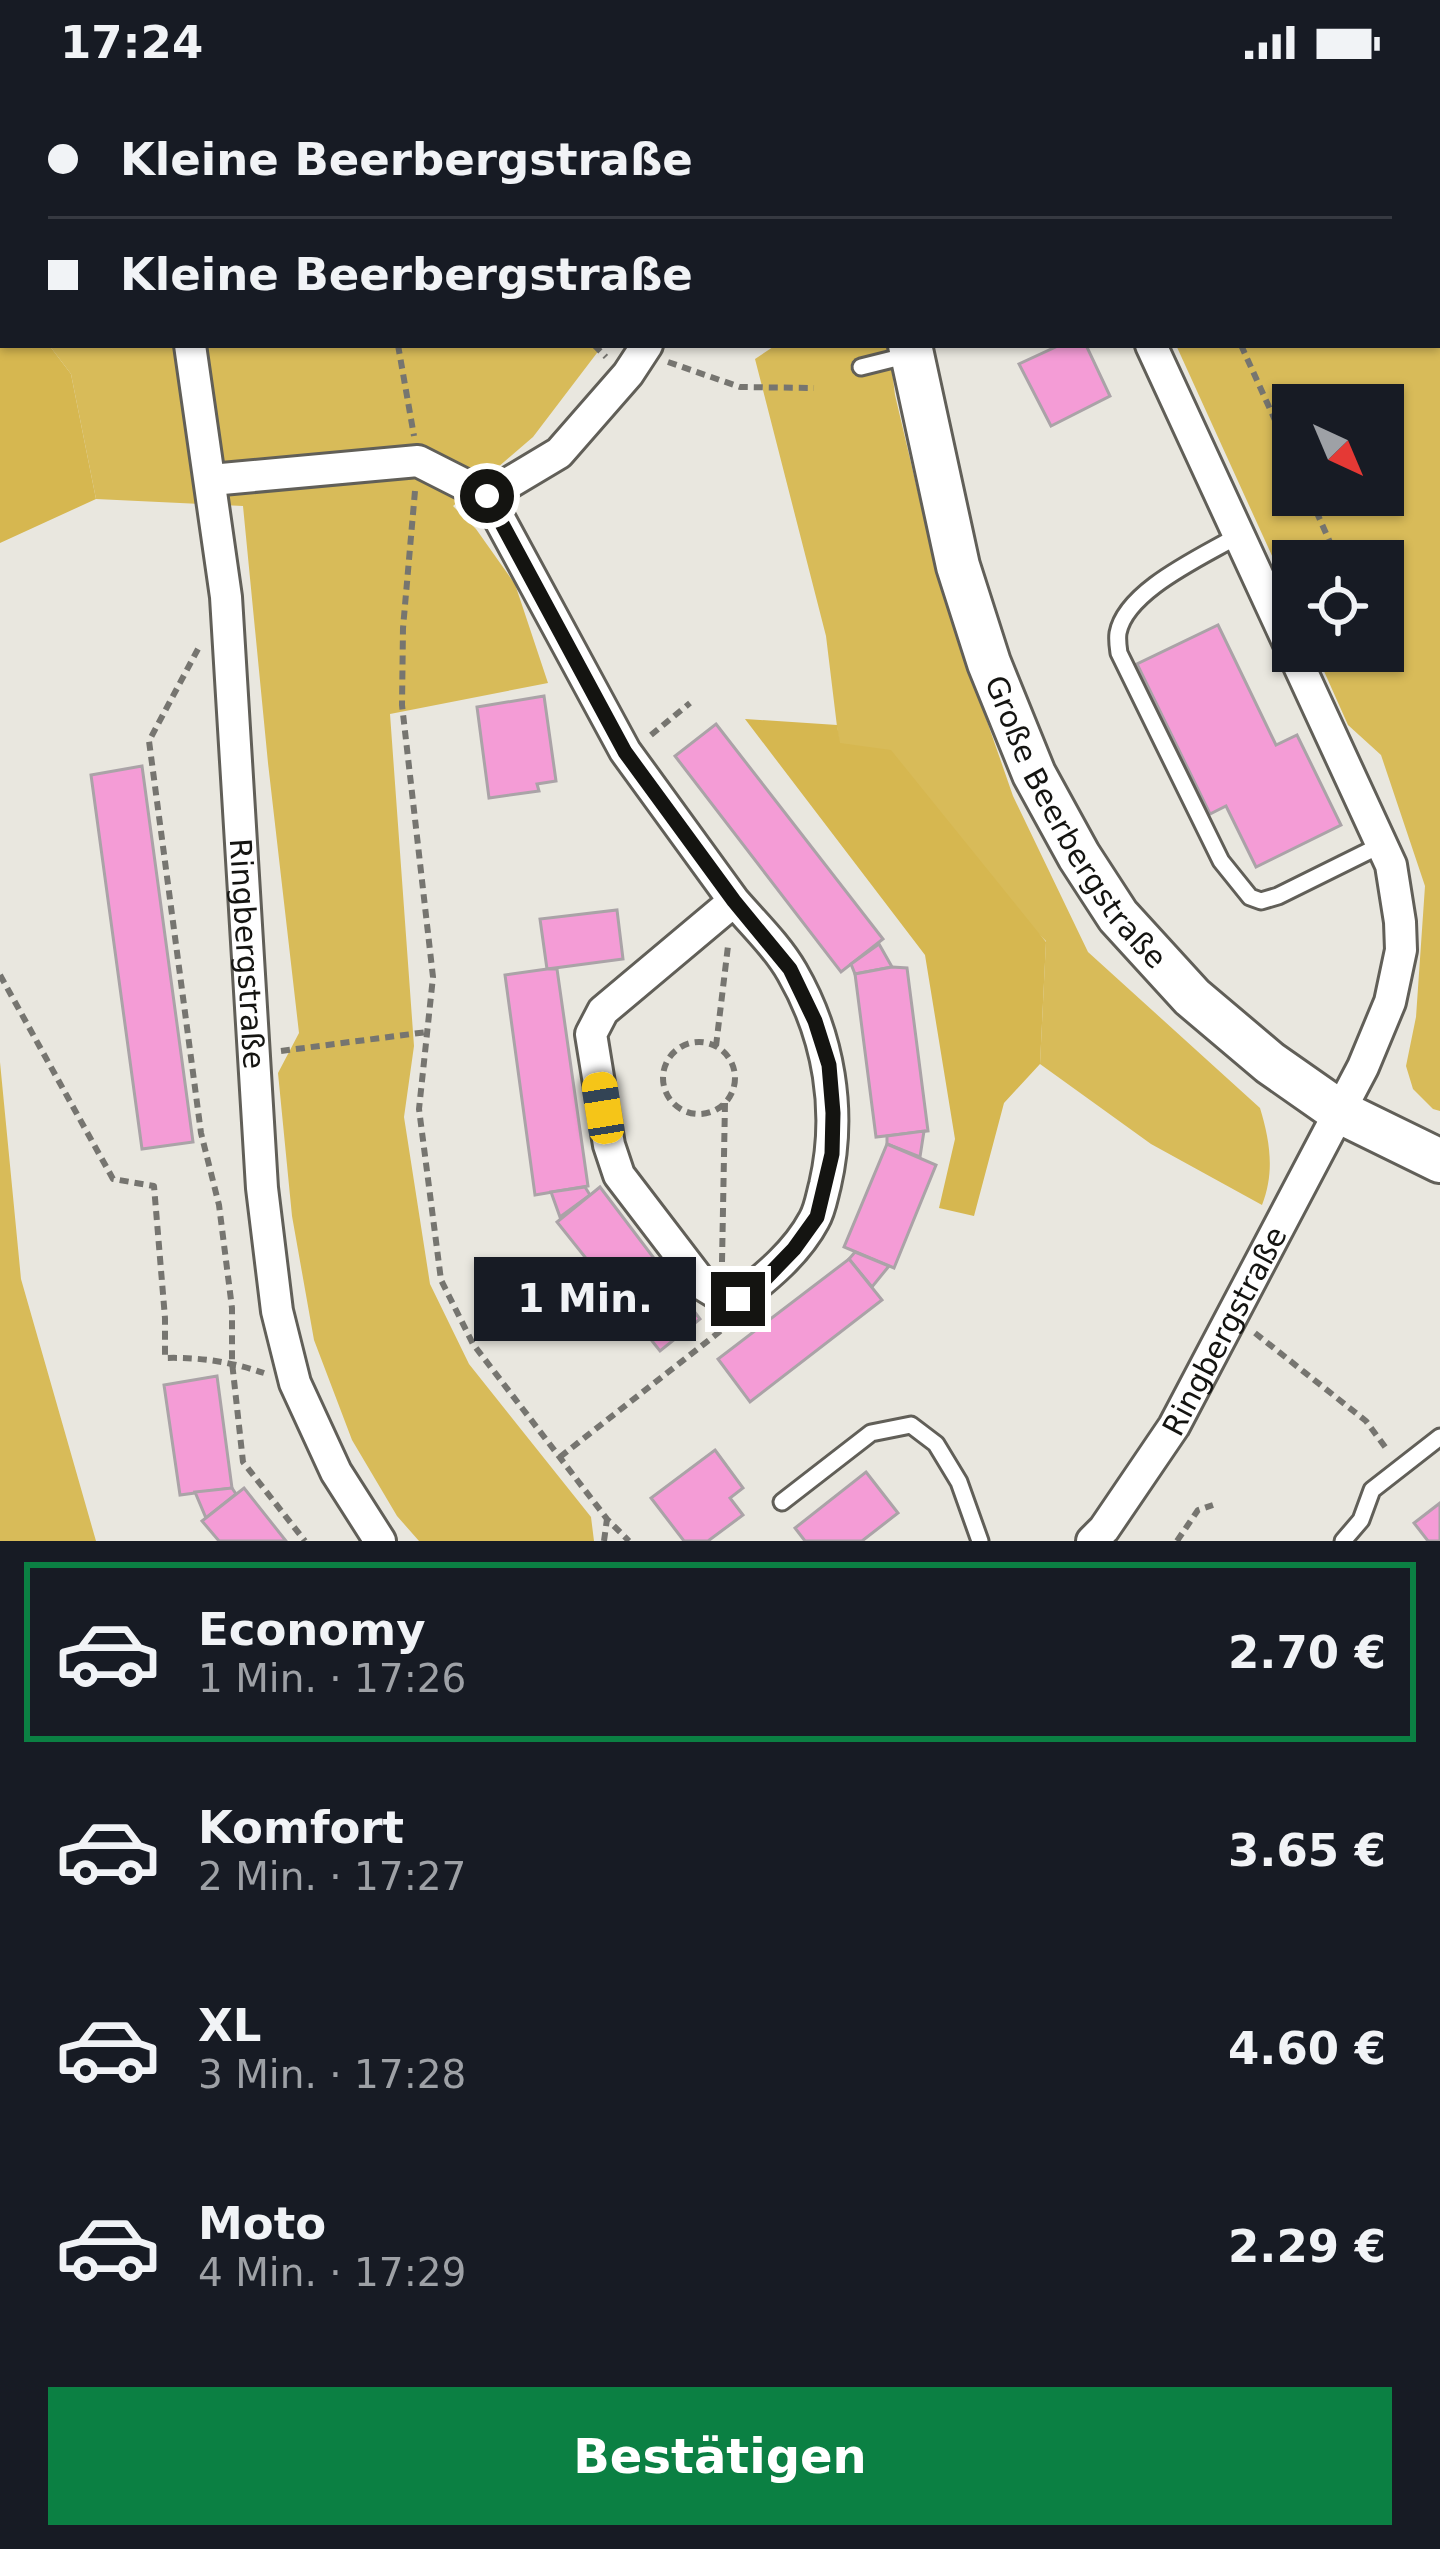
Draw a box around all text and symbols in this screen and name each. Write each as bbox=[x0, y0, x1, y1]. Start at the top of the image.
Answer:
text: 17:24 bbox=[60, 16, 203, 69]
text: Kleine Beerbergstraße bbox=[120, 133, 693, 186]
text: Kleine Beerbergstraße bbox=[120, 248, 693, 301]
north arrow bbox=[1272, 384, 1404, 516]
map controls bbox=[1272, 384, 1404, 672]
route start bbox=[460, 469, 514, 523]
button: locate bbox=[1272, 540, 1404, 672]
street label: Große Beerbergstraße bbox=[978, 670, 1174, 975]
street label: Ringbergstraße bbox=[223, 837, 272, 1070]
car bbox=[580, 1070, 626, 1146]
street label: Ringbergstraße bbox=[1155, 1220, 1293, 1441]
callout: 1 Min. bbox=[474, 1257, 696, 1341]
route end bbox=[711, 1272, 765, 1326]
text: 1 Min. bbox=[517, 1276, 653, 1321]
icon: car bbox=[54, 1598, 162, 1706]
text: Economy bbox=[198, 1603, 426, 1656]
text: 2.70 € bbox=[1228, 1626, 1386, 1679]
text: 1 Min. · 17:26 bbox=[198, 1656, 466, 1701]
icon: car bbox=[54, 1796, 162, 1904]
text: Komfort bbox=[198, 1801, 404, 1854]
text: 3.65 € bbox=[1228, 1824, 1386, 1877]
text: 2 Min. · 17:27 bbox=[198, 1854, 466, 1899]
icon: car bbox=[54, 1994, 162, 2102]
text: XL bbox=[198, 1999, 261, 2052]
text: 4.60 € bbox=[1228, 2022, 1386, 2075]
text: 3 Min. · 17:28 bbox=[198, 2052, 466, 2097]
icon: car bbox=[54, 2192, 162, 2300]
text: Moto bbox=[198, 2197, 326, 2250]
text: 2.29 € bbox=[1228, 2220, 1386, 2273]
text: 4 Min. · 17:29 bbox=[198, 2250, 466, 2295]
button: Bestätigen bbox=[48, 2387, 1392, 2525]

